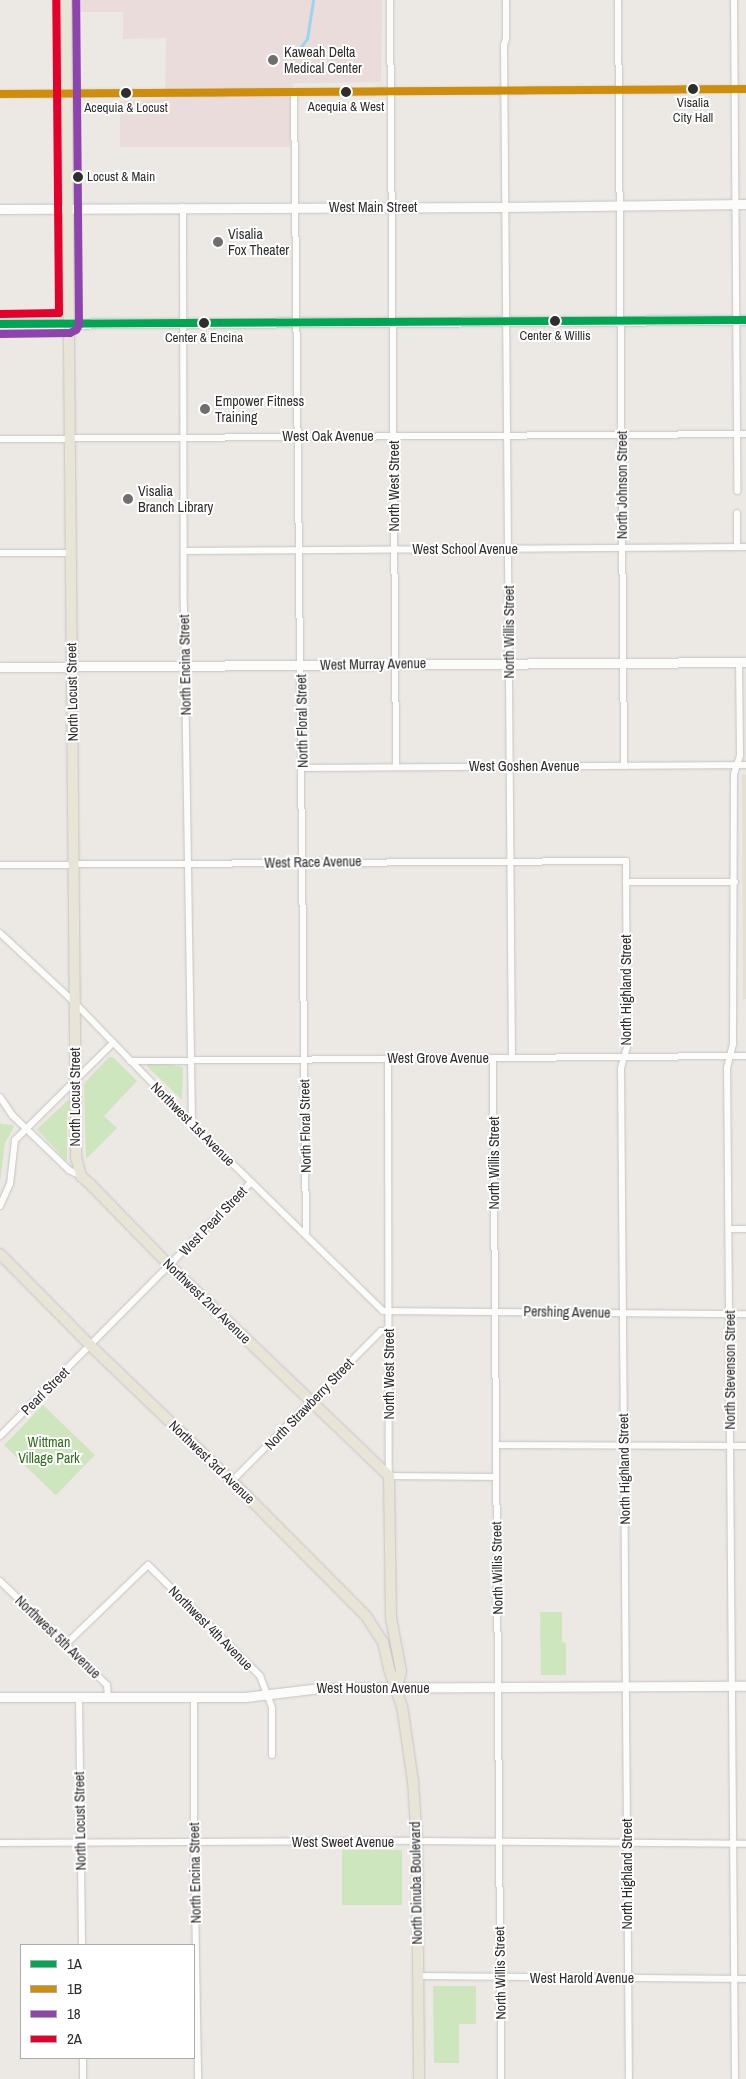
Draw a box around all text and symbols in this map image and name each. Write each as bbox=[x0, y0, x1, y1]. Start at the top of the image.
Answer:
place label: Kaweah Delta Medical Center bbox=[284, 44, 362, 76]
marker: Kaweah Delta Medical Center bbox=[266, 53, 280, 67]
marker: Visalia City Hall bbox=[688, 84, 698, 94]
marker: Acequia & West bbox=[341, 87, 351, 97]
marker: Acequia & Locust bbox=[121, 88, 131, 98]
place label: Visalia City Hall bbox=[673, 96, 713, 127]
place label: Acequia & West bbox=[308, 99, 384, 115]
place label: Acequia & Locust bbox=[84, 100, 168, 116]
place label: Locust & Main bbox=[87, 169, 155, 185]
marker: Locust & Main bbox=[73, 172, 83, 182]
street label: West Main Street bbox=[329, 199, 417, 215]
place label: Visalia Fox Theater bbox=[228, 226, 289, 258]
marker: Visalia Fox Theater bbox=[212, 236, 224, 248]
marker: Center & Willis bbox=[550, 316, 560, 326]
marker: Center & Encina bbox=[199, 318, 209, 328]
place label: Center & Willis bbox=[519, 328, 591, 344]
place label: Center & Encina bbox=[165, 330, 243, 346]
place label: Empower Fitness Training bbox=[215, 393, 304, 426]
marker: Empower Fitness Training bbox=[199, 403, 211, 415]
street label: West Oak Avenue bbox=[282, 428, 374, 444]
street label: North Johnson Street bbox=[614, 431, 630, 539]
street label: North West Street bbox=[386, 440, 402, 532]
place label: Visalia Branch Library bbox=[138, 483, 213, 516]
marker: Visalia Branch Library bbox=[122, 493, 134, 505]
street label: West School Avenue bbox=[412, 541, 518, 557]
street label: North Willis Street bbox=[501, 585, 517, 679]
street label: North Encina Street bbox=[176, 614, 194, 716]
street label: North Locust Street bbox=[63, 642, 81, 742]
street label: West Murray Avenue bbox=[319, 655, 427, 673]
street label: North Floral Street bbox=[293, 674, 311, 768]
street label: West Goshen Avenue bbox=[468, 758, 580, 774]
street label: West Race Avenue bbox=[264, 853, 362, 871]
street label: North Highland Street bbox=[618, 934, 634, 1046]
street label: North Locust Street bbox=[67, 1048, 83, 1146]
street label: West Grove Avenue bbox=[387, 1050, 489, 1066]
street label: Northwest 1st Avenue bbox=[147, 1078, 239, 1170]
street label: North Floral Street bbox=[296, 1079, 314, 1173]
street label: North Willis Street bbox=[486, 1116, 502, 1210]
street label: West Pearl Street bbox=[176, 1183, 250, 1259]
street label: Northwest 2nd Avenue bbox=[159, 1255, 255, 1347]
street label: Pershing Avenue bbox=[523, 1303, 611, 1321]
street label: North Stevenson Street bbox=[722, 1310, 738, 1430]
street label: North West Street bbox=[381, 1328, 397, 1420]
street label: North Strawberry Street bbox=[261, 1355, 357, 1453]
street label: Pearl Street bbox=[18, 1364, 72, 1418]
street label: North Highland Street bbox=[615, 1413, 633, 1525]
street label: Northwest 3rd Avenue bbox=[165, 1417, 259, 1507]
park label: Wittman Village Park bbox=[18, 1434, 80, 1466]
street label: North Willis Street bbox=[488, 1521, 506, 1615]
street label: Northwest 4th Avenue bbox=[165, 1582, 257, 1674]
street label: Northwest 5th Avenue bbox=[12, 1592, 104, 1682]
street label: West Houston Avenue bbox=[316, 1680, 430, 1696]
street label: North Locust Street bbox=[71, 1771, 89, 1871]
street label: North Highland Street bbox=[619, 1818, 635, 1930]
street label: North Dinuba Boulevard bbox=[407, 1821, 425, 1945]
street label: North Encina Street bbox=[186, 1822, 204, 1924]
street label: West Sweet Avenue bbox=[292, 1834, 394, 1850]
street label: North Willis Street bbox=[491, 1926, 509, 2020]
legend bbox=[20, 1944, 195, 2059]
text: 1A bbox=[67, 1953, 82, 1974]
street label: West Harold Avenue bbox=[530, 1970, 634, 1986]
text: 1B bbox=[67, 1978, 82, 1999]
text: 18 bbox=[67, 2003, 81, 2024]
text: 2A bbox=[67, 2028, 82, 2049]

